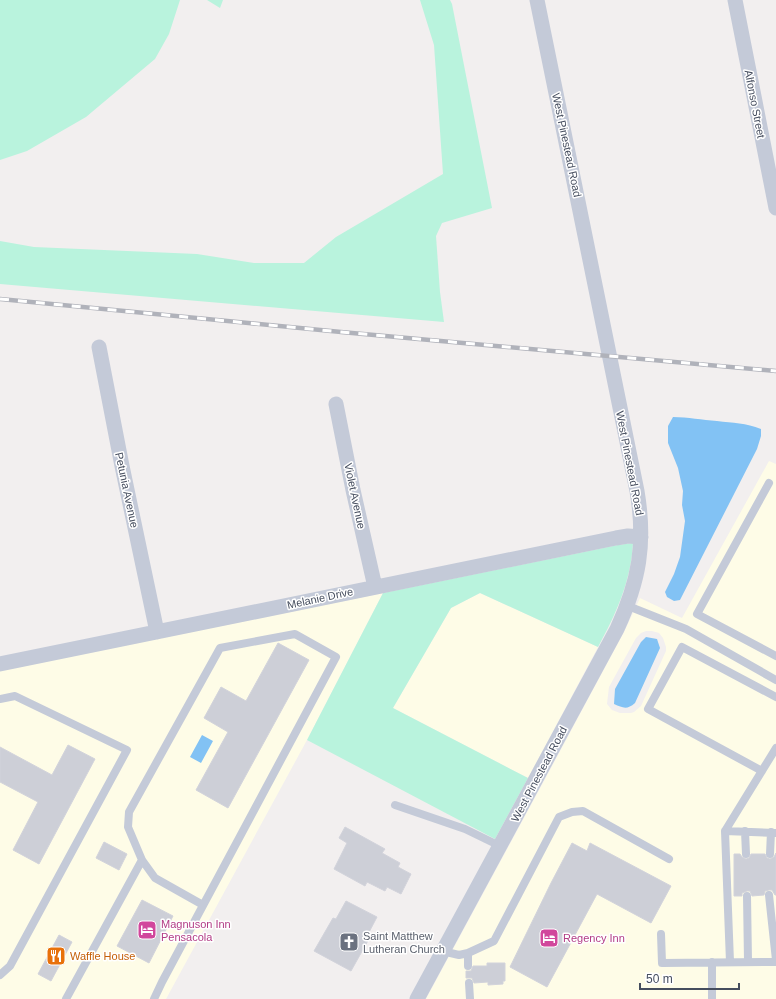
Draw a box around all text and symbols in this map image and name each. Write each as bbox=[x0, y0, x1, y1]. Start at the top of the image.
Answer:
street label: Alfonso Street bbox=[743, 69, 767, 139]
street label: West Pinestead Road bbox=[550, 92, 584, 198]
street label: West Pinestead Road bbox=[614, 410, 646, 516]
street label: Petunia Avenue bbox=[113, 451, 141, 529]
street label: Violet Avenue bbox=[342, 462, 368, 530]
street label: Melanie Drive bbox=[286, 585, 354, 611]
street label: West Pinestead Road bbox=[509, 724, 569, 824]
place label: Magnuson Inn Pensacola bbox=[161, 918, 231, 943]
hotel icon: Magnuson Inn Pensacola bbox=[136, 919, 158, 941]
hotel icon: Regency Inn bbox=[538, 927, 560, 949]
place label: Saint Matthew Lutheran Church bbox=[363, 930, 445, 955]
church icon: Saint Matthew Lutheran Church bbox=[338, 931, 360, 953]
place label: Regency Inn bbox=[563, 932, 625, 944]
restaurant icon: Waffle House bbox=[45, 945, 67, 967]
place label: Waffle House bbox=[70, 950, 135, 962]
scale bar bbox=[640, 965, 739, 991]
text: 50 m bbox=[646, 972, 673, 986]

